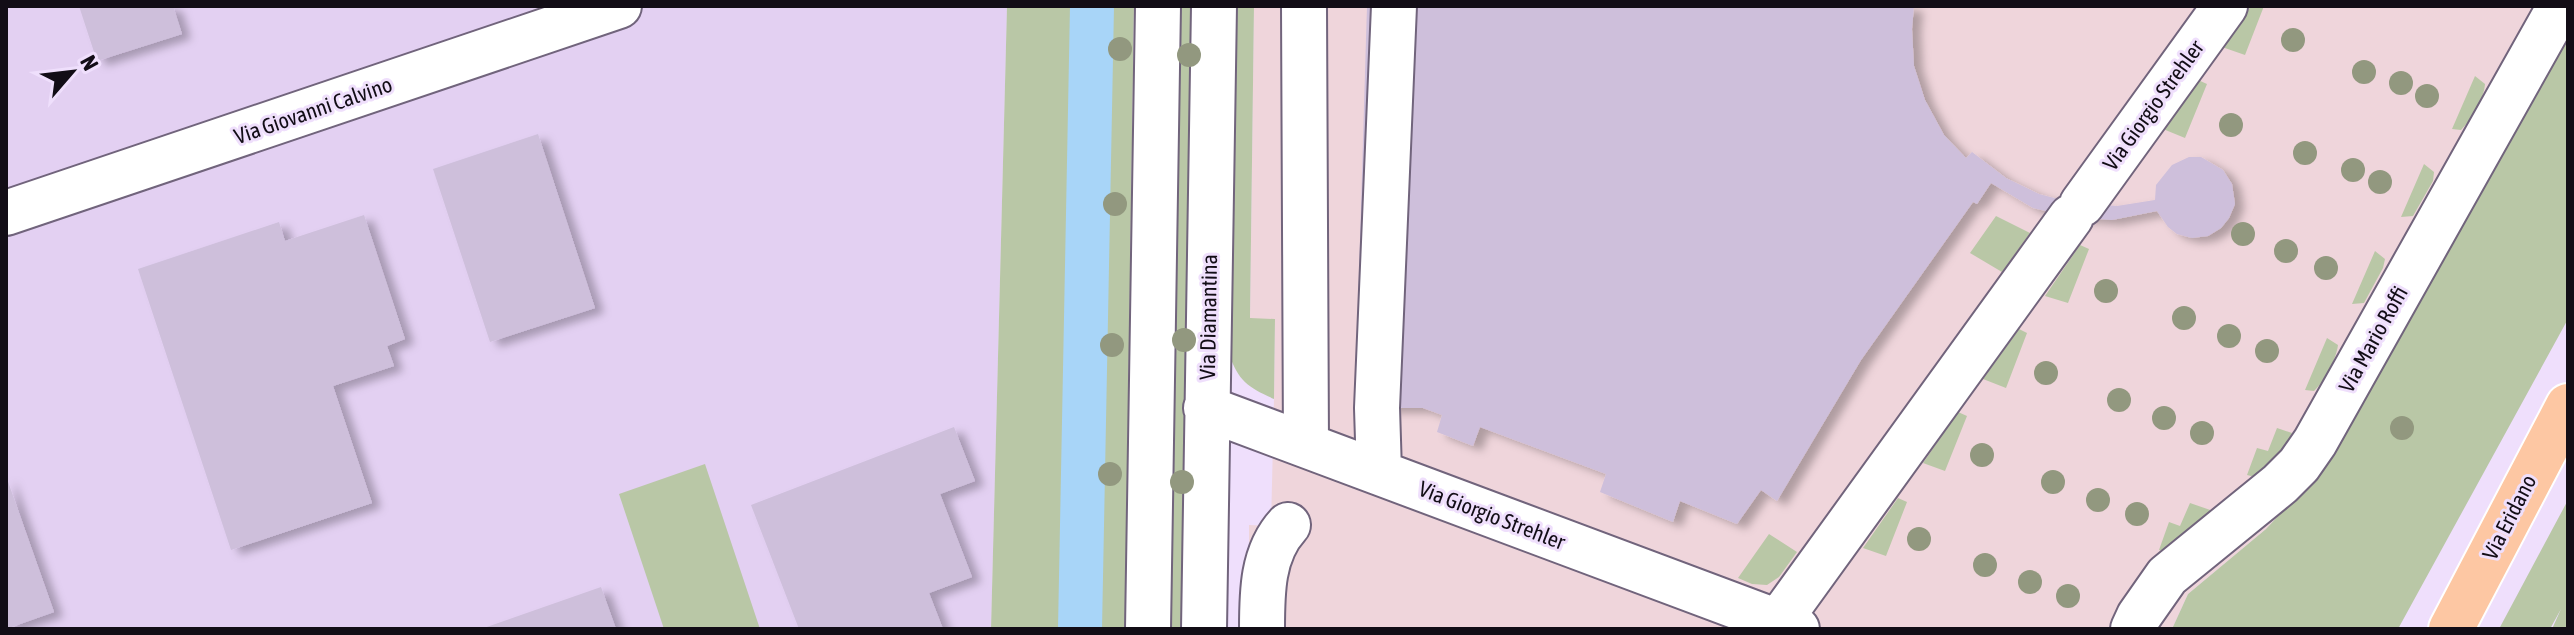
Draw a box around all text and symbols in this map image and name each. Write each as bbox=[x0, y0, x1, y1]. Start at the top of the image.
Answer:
north arrow bbox=[32, 32, 112, 112]
street label: Via Giorgio Strehler bbox=[2097, 34, 2209, 175]
text: N bbox=[75, 51, 104, 74]
street label: Via Giovanni Calvino bbox=[231, 71, 395, 149]
street label: Via Diamantina bbox=[1194, 254, 1222, 380]
street label: Via Mario Roffi bbox=[2333, 281, 2413, 397]
street label: Via Eridano bbox=[2477, 470, 2541, 564]
street label: Via Giorgio Strehler bbox=[1415, 475, 1569, 555]

